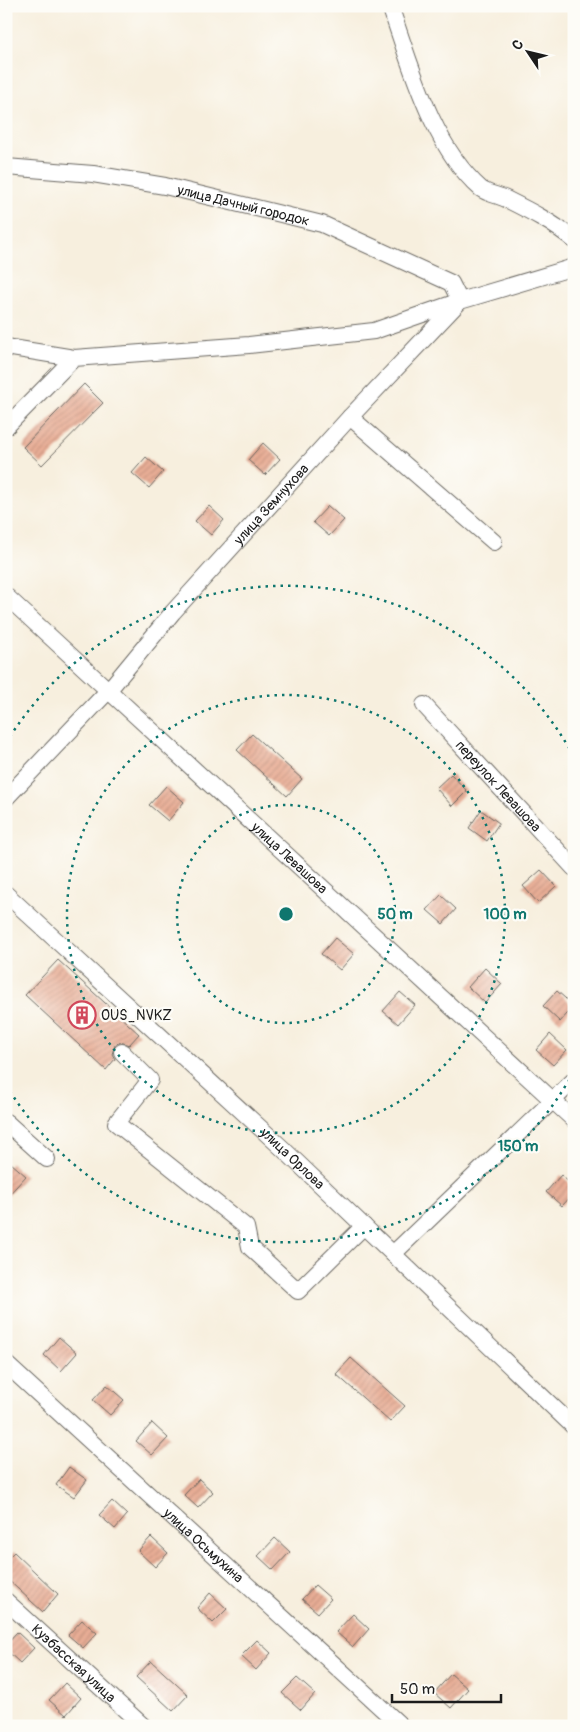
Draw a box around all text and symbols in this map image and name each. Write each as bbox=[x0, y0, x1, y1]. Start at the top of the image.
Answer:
north arrow bbox=[502, 28, 552, 78]
text: С bbox=[508, 36, 527, 53]
street label: улица Дачный городок bbox=[175, 181, 311, 229]
street label: улица Земнухова bbox=[229, 460, 312, 549]
street label: переулок Левашова bbox=[452, 737, 545, 835]
street label: улица Левашова bbox=[247, 818, 331, 897]
centre of rings bbox=[277, 905, 295, 923]
text: 50 m bbox=[378, 905, 412, 924]
text: 100 m bbox=[484, 905, 526, 924]
building icon: OUS_NVKZ bbox=[67, 1000, 97, 1030]
place label: OUS_NVKZ bbox=[101, 1007, 172, 1024]
street label: улица Орлова bbox=[256, 1123, 328, 1193]
text: 150 m bbox=[498, 1137, 538, 1156]
street label: улица Осьмухина bbox=[159, 1504, 247, 1586]
street label: Кузбасская улица bbox=[28, 1620, 120, 1706]
scale bar bbox=[392, 1672, 501, 1704]
text: 50 m bbox=[400, 1680, 435, 1699]

